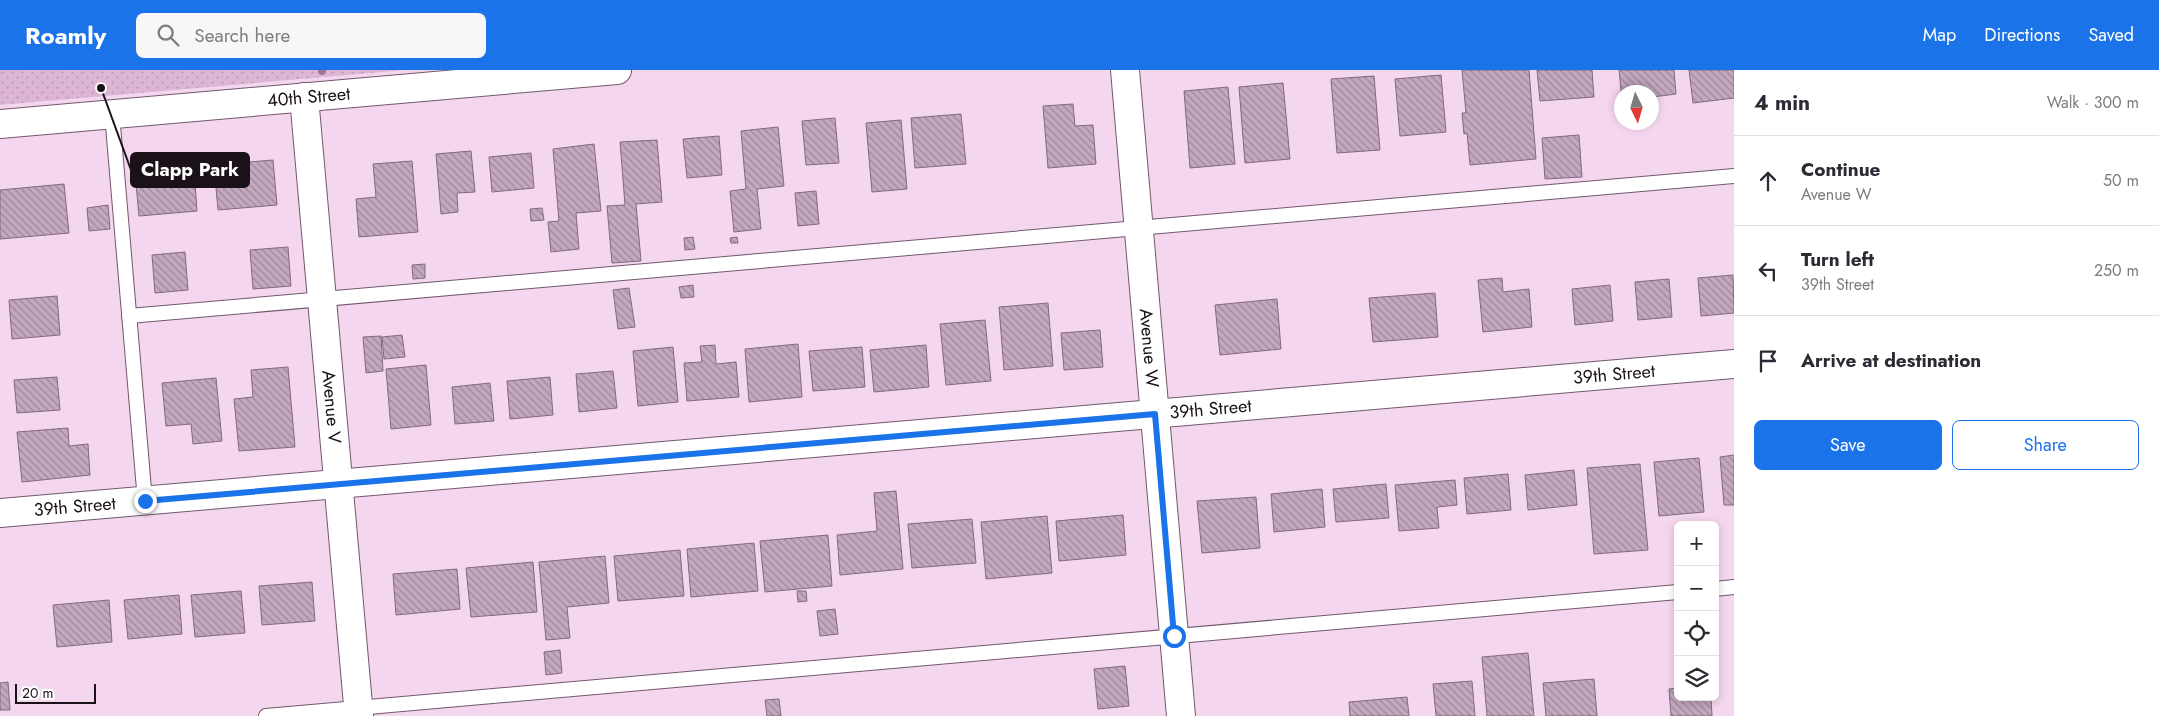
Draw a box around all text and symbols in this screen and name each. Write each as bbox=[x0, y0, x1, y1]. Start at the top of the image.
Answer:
search box bbox=[136, 13, 486, 58]
text: Roamly bbox=[25, 18, 106, 53]
icon: search bbox=[154, 21, 182, 49]
text: Search here bbox=[194, 22, 290, 49]
text: Map bbox=[1923, 22, 1956, 48]
text: Directions bbox=[1984, 22, 2060, 48]
text: Saved bbox=[2088, 22, 2134, 48]
street label: 40th Street bbox=[266, 80, 352, 114]
north arrow bbox=[1614, 85, 1659, 130]
text: 4 min bbox=[1754, 88, 1810, 118]
text: Walk · 300 m bbox=[2047, 91, 2139, 114]
callout: Clapp Park bbox=[131, 153, 249, 187]
text: Clapp Park bbox=[141, 156, 239, 183]
text: Continue bbox=[1801, 156, 1880, 183]
icon: ahead bbox=[1754, 167, 1782, 195]
text: 50 m bbox=[2103, 169, 2139, 192]
text: Avenue W bbox=[1801, 183, 1871, 206]
text: Turn left bbox=[1801, 246, 1874, 273]
icon: left bbox=[1754, 257, 1782, 285]
text: 250 m bbox=[2094, 259, 2139, 282]
text: 39th Street bbox=[1801, 273, 1874, 296]
street label: Avenue W bbox=[1133, 307, 1165, 389]
icon: arrive bbox=[1754, 347, 1782, 375]
text: Arrive at destination bbox=[1801, 347, 1981, 374]
street label: 39th Street bbox=[1572, 358, 1657, 391]
street label: Avenue V bbox=[315, 369, 348, 445]
street label: 39th Street bbox=[1168, 392, 1253, 425]
button: Save bbox=[1754, 420, 1942, 470]
button: Share bbox=[1952, 420, 2139, 470]
street label: 39th Street bbox=[33, 490, 118, 523]
route end bbox=[134, 490, 157, 513]
map controls bbox=[1674, 521, 1719, 701]
button: + bbox=[1674, 521, 1719, 566]
button: − bbox=[1674, 566, 1719, 611]
button: locate bbox=[1674, 611, 1719, 656]
route start bbox=[1163, 625, 1186, 648]
button: layers bbox=[1674, 656, 1719, 701]
scale bar bbox=[15, 681, 96, 704]
text: 20 m bbox=[22, 683, 54, 703]

